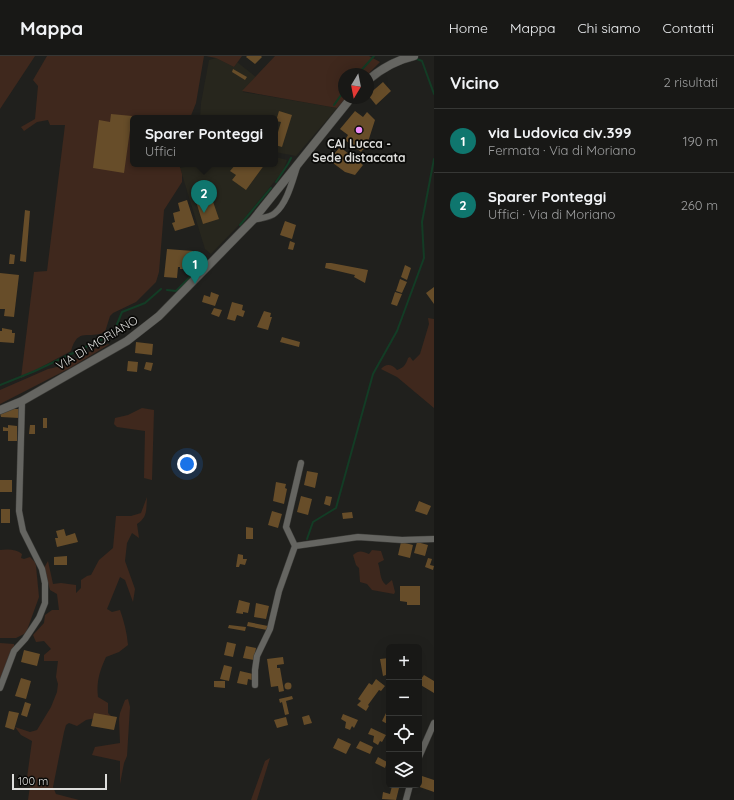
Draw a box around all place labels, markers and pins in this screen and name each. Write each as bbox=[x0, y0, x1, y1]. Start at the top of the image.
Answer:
marker: CAI Lucca - Sede distaccata bbox=[354, 125, 364, 135]
place label: CAI Lucca - Sede distaccata bbox=[312, 136, 406, 165]
pin: 2 bbox=[191, 180, 217, 213]
pin: 1 bbox=[182, 251, 208, 284]

